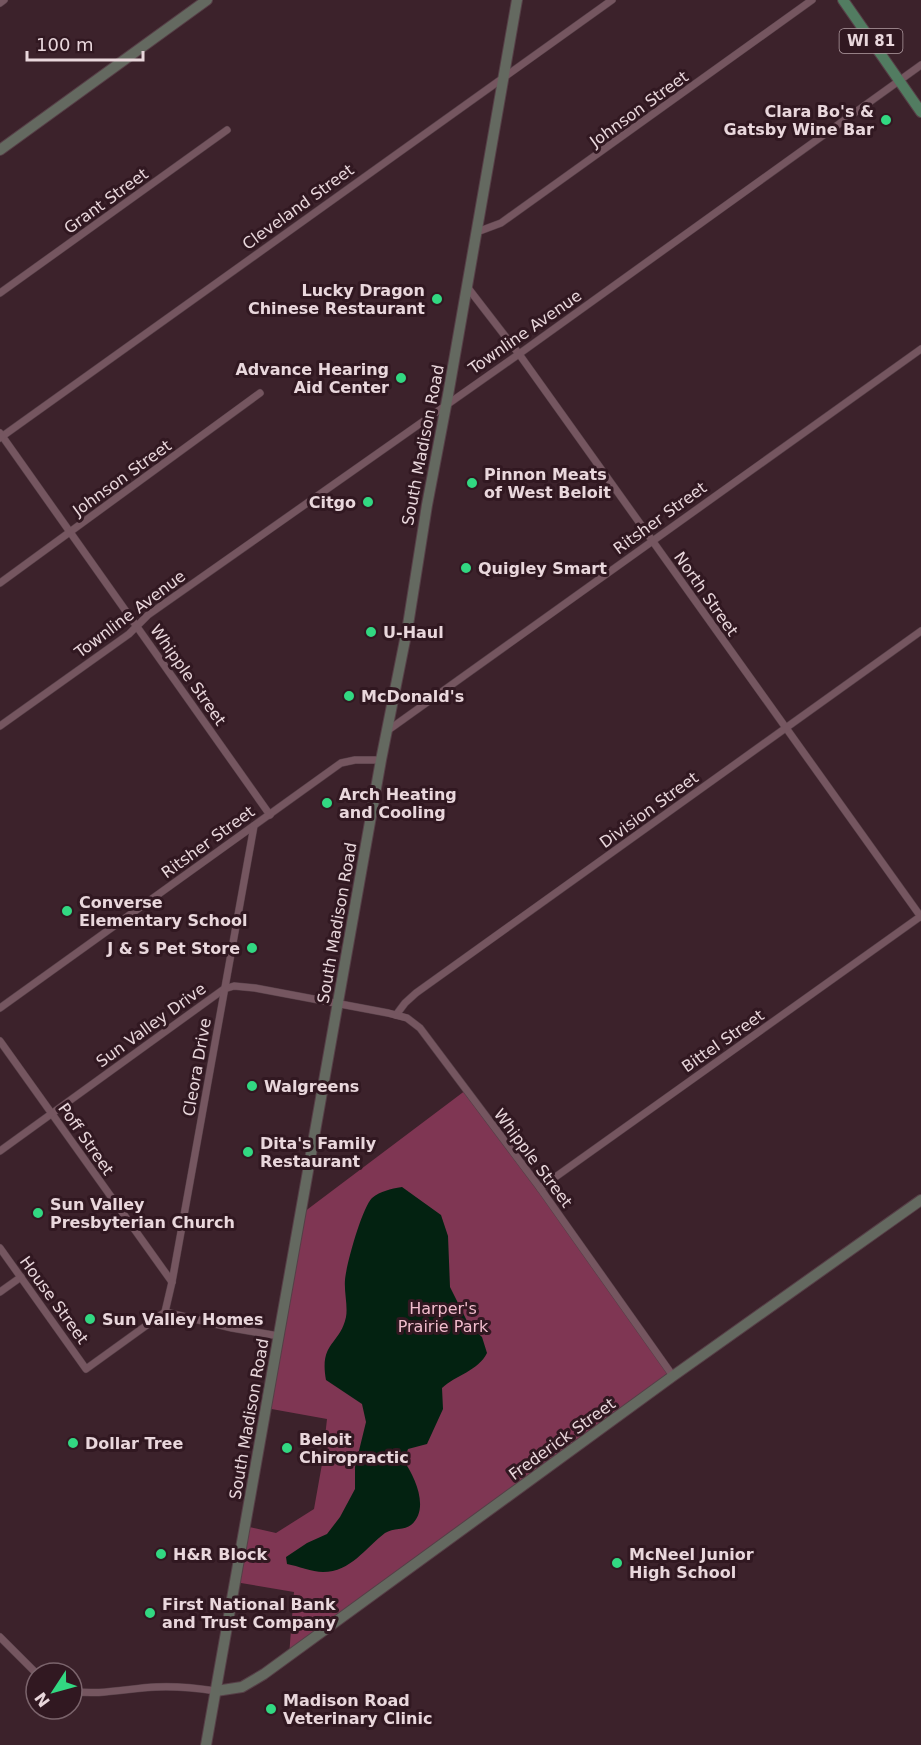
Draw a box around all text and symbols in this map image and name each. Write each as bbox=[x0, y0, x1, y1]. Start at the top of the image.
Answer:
scale bar bbox=[27, 24, 142, 62]
road number: WI 81 bbox=[840, 29, 902, 53]
text: 100 m bbox=[36, 34, 94, 55]
street label: Johnson Street bbox=[585, 67, 692, 152]
place label: Clara Bo's & Gatsby Wine Bar bbox=[724, 102, 874, 139]
marker: Clara Bo's & Gatsby Wine Bar bbox=[879, 113, 893, 127]
street label: Cleveland Street bbox=[239, 160, 357, 254]
street label: Grant Street bbox=[60, 164, 152, 238]
place label: Lucky Dragon Chinese Restaurant bbox=[248, 281, 425, 318]
street label: Townline Avenue bbox=[464, 286, 585, 379]
marker: Lucky Dragon Chinese Restaurant bbox=[430, 292, 444, 306]
place label: Advance Hearing Aid Center bbox=[235, 360, 389, 397]
street label: South Madison Road bbox=[398, 363, 448, 527]
marker: Advance Hearing Aid Center bbox=[394, 371, 408, 385]
street label: Johnson Street bbox=[68, 436, 175, 521]
place label: Pinnon Meats of West Beloit bbox=[484, 465, 611, 502]
marker: Pinnon Meats of West Beloit bbox=[465, 476, 479, 490]
street label: Ritsher Street bbox=[610, 478, 710, 558]
place label: Citgo bbox=[309, 493, 356, 512]
marker: Citgo bbox=[361, 495, 375, 509]
street label: North Street bbox=[670, 548, 742, 640]
place label: Quigley Smart bbox=[478, 559, 607, 578]
marker: Quigley Smart bbox=[459, 561, 473, 575]
street label: Townline Avenue bbox=[70, 566, 189, 662]
street label: Whipple Street bbox=[146, 621, 230, 729]
place label: U-Haul bbox=[383, 623, 444, 642]
marker: U-Haul bbox=[364, 625, 378, 639]
place label: McDonald's bbox=[361, 687, 464, 706]
marker: McDonald's bbox=[342, 689, 356, 703]
street label: Division Street bbox=[596, 768, 702, 852]
place label: Arch Heating and Cooling bbox=[339, 785, 457, 822]
marker: Arch Heating and Cooling bbox=[320, 796, 334, 810]
street label: Ritsher Street bbox=[158, 802, 258, 882]
street label: South Madison Road bbox=[313, 841, 361, 1005]
place label: Converse Elementary School bbox=[79, 893, 247, 930]
marker: Converse Elementary School bbox=[60, 904, 74, 918]
place label: J & S Pet Store bbox=[106, 939, 240, 958]
marker: J & S Pet Store bbox=[245, 941, 259, 955]
street label: Sun Valley Drive bbox=[92, 979, 210, 1071]
street label: Bittel Street bbox=[678, 1006, 768, 1076]
street label: Cleora Drive bbox=[179, 1016, 215, 1118]
place label: Walgreens bbox=[264, 1077, 359, 1096]
marker: Walgreens bbox=[245, 1079, 259, 1093]
street label: Poff Street bbox=[54, 1099, 118, 1179]
street label: Whipple Street bbox=[490, 1105, 576, 1211]
place label: Dita's Family Restaurant bbox=[260, 1134, 377, 1171]
marker: Dita's Family Restaurant bbox=[241, 1145, 255, 1159]
place label: Sun Valley Presbyterian Church bbox=[50, 1195, 235, 1232]
marker: Sun Valley Presbyterian Church bbox=[31, 1206, 45, 1220]
street label: House Street bbox=[16, 1252, 92, 1348]
park label: Harper's Prairie Park bbox=[398, 1299, 489, 1336]
place label: Sun Valley Homes bbox=[102, 1310, 263, 1329]
marker: Sun Valley Homes bbox=[83, 1312, 97, 1326]
street label: South Madison Road bbox=[225, 1337, 273, 1501]
street label: Frederick Street bbox=[505, 1394, 619, 1484]
place label: Beloit Chiropractic bbox=[299, 1430, 409, 1467]
place label: Dollar Tree bbox=[85, 1434, 183, 1453]
marker: Dollar Tree bbox=[66, 1436, 80, 1450]
marker: Beloit Chiropractic bbox=[280, 1441, 294, 1455]
place label: H&R Block bbox=[173, 1545, 267, 1564]
place label: McNeel Junior High School bbox=[629, 1545, 754, 1582]
marker: H&R Block bbox=[154, 1547, 168, 1561]
marker: McNeel Junior High School bbox=[610, 1556, 624, 1570]
place label: First National Bank and Trust Company bbox=[162, 1595, 336, 1632]
marker: First National Bank and Trust Company bbox=[143, 1606, 157, 1620]
north arrow bbox=[24, 1661, 84, 1721]
text: N bbox=[31, 1689, 54, 1711]
place label: Madison Road Veterinary Clinic bbox=[283, 1691, 432, 1728]
marker: Madison Road Veterinary Clinic bbox=[264, 1702, 278, 1716]

